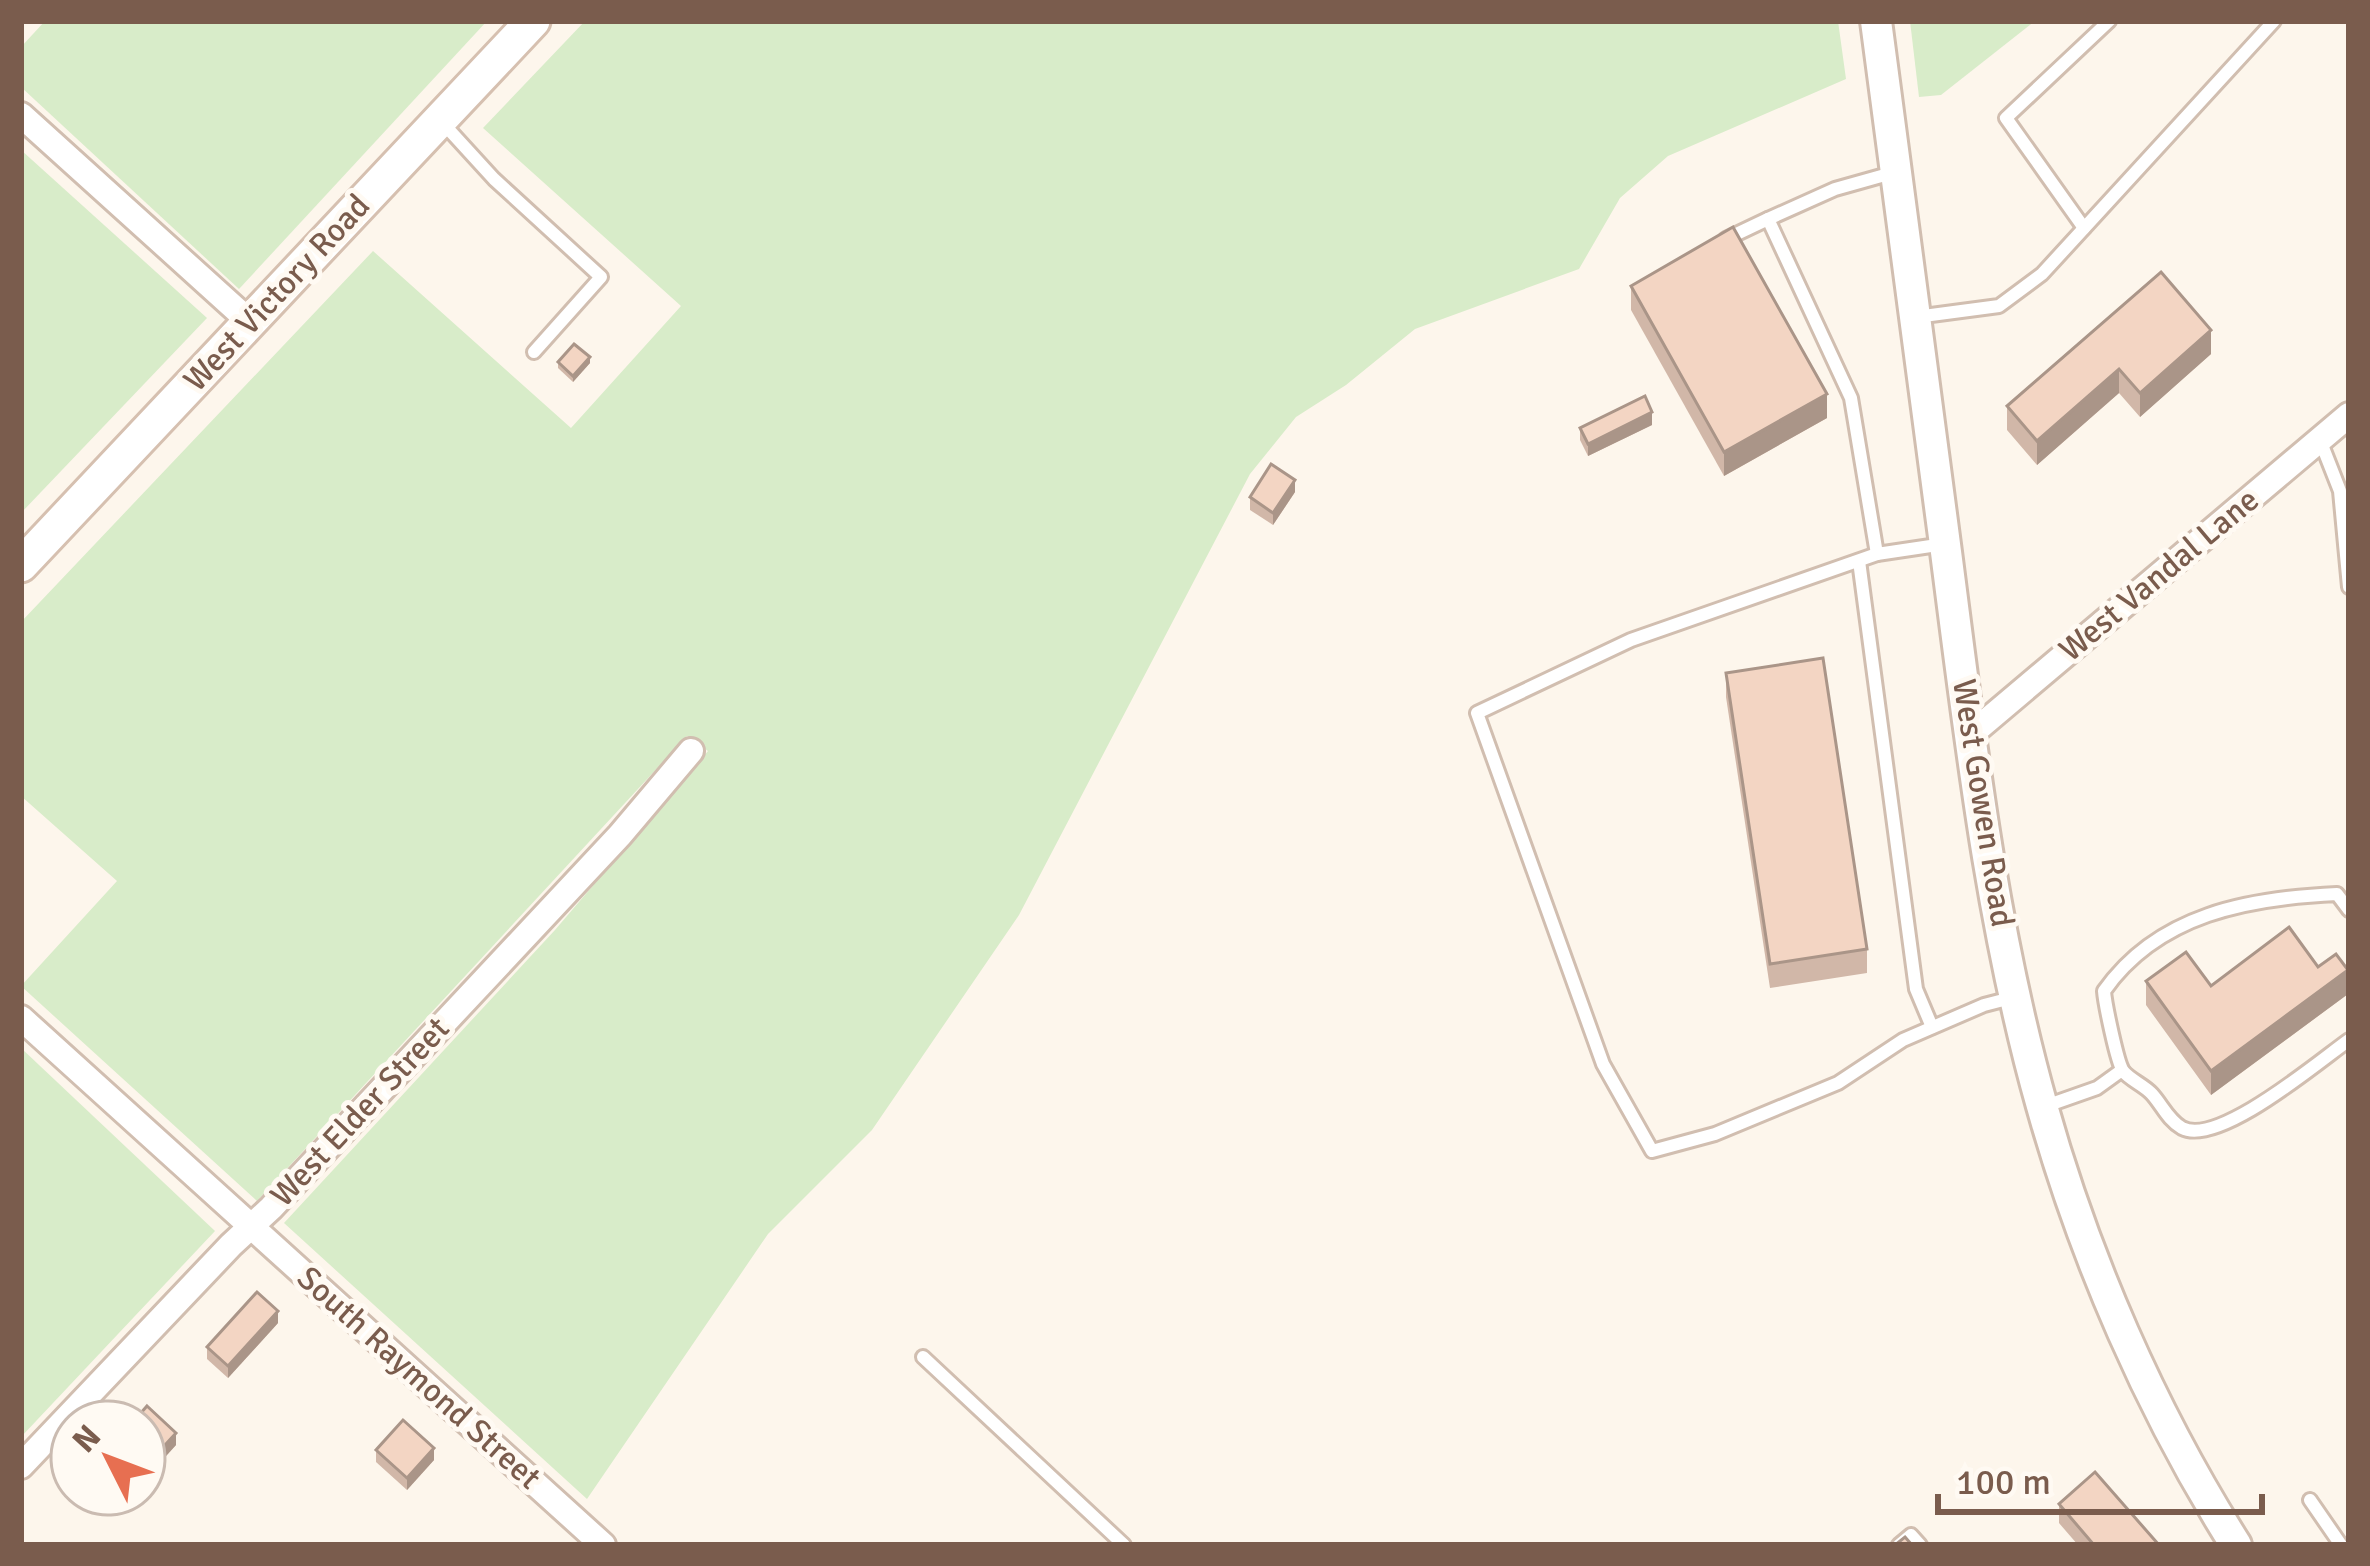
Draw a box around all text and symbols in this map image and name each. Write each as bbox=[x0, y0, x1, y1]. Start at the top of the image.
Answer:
street label: West Victory Road bbox=[175, 186, 379, 400]
street label: West Vandal Lane bbox=[2051, 480, 2267, 670]
street label: West Gowen Road bbox=[1943, 676, 2023, 930]
street label: West Elder Street bbox=[262, 1009, 458, 1215]
street label: South Raymond Street bbox=[289, 1258, 549, 1498]
north arrow bbox=[48, 1398, 168, 1518]
text: N bbox=[64, 1417, 110, 1461]
scale bar bbox=[1938, 1440, 2262, 1514]
text: 100 m bbox=[1956, 1460, 2051, 1505]

